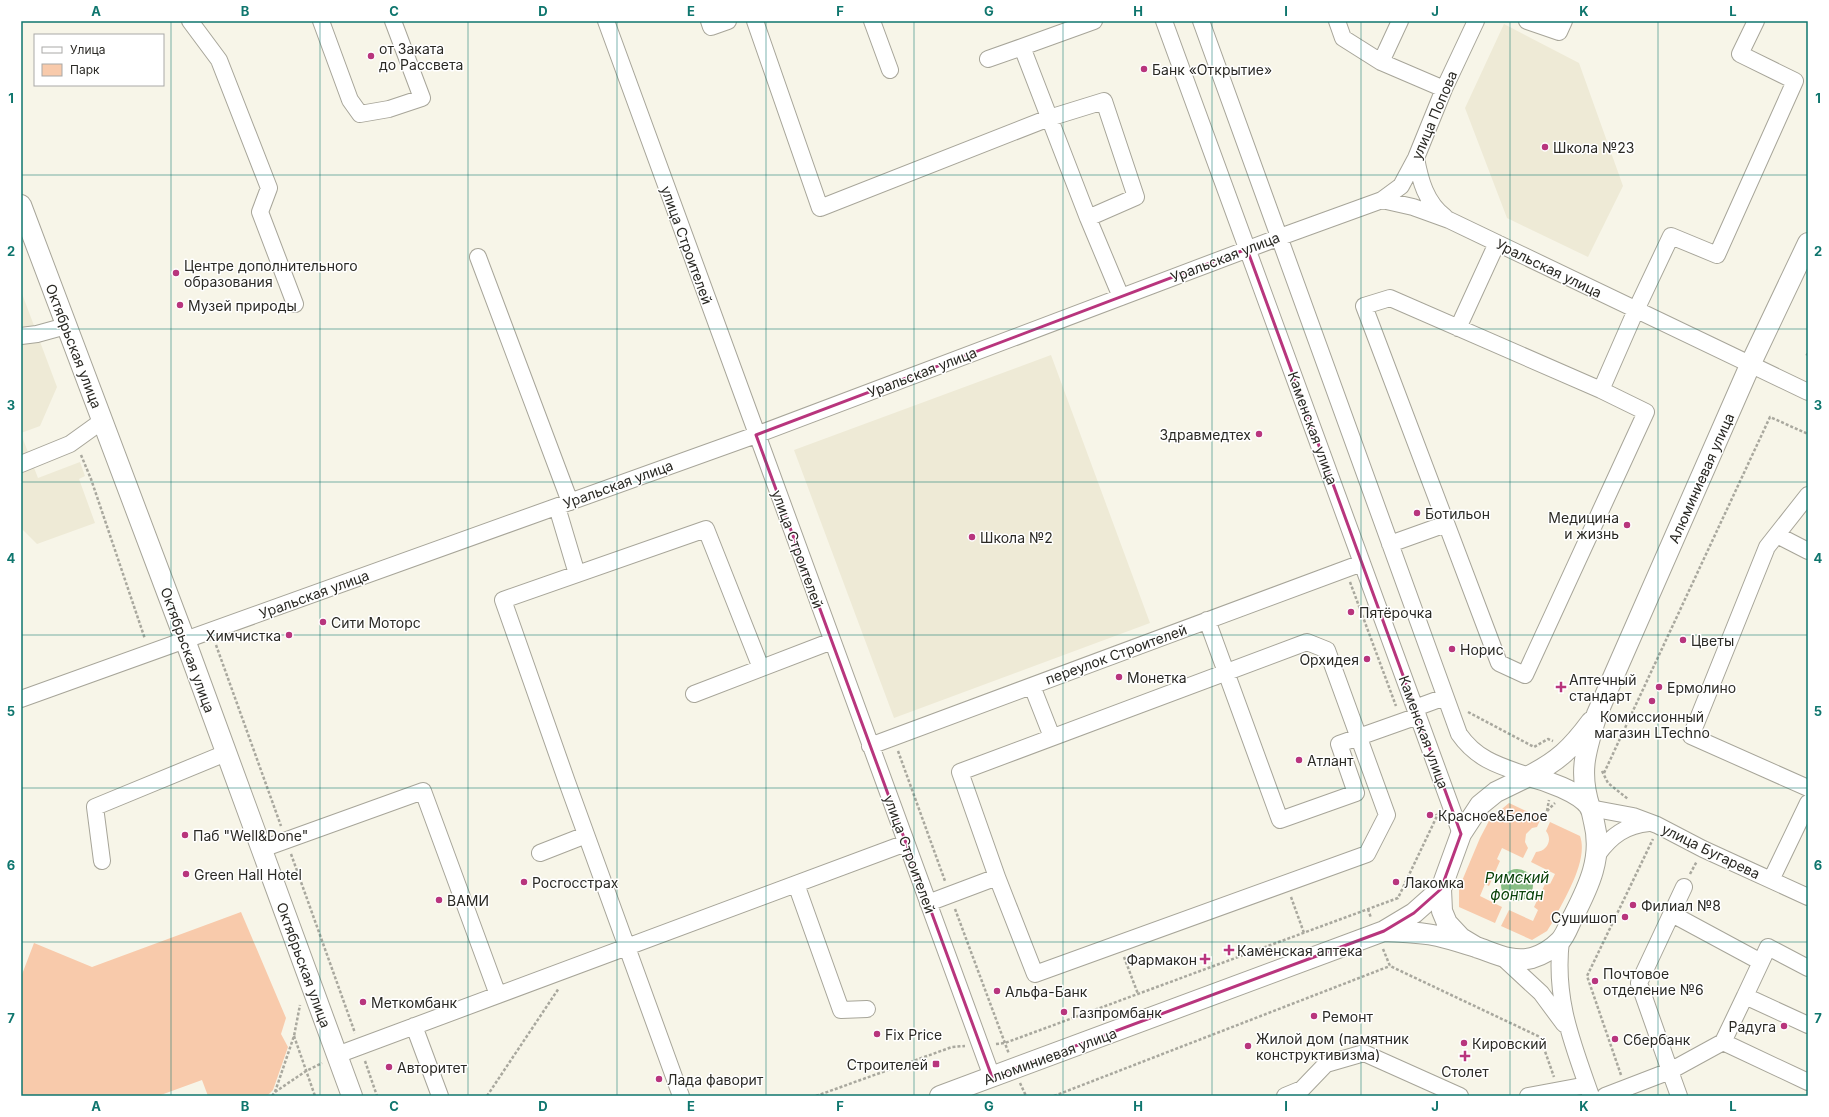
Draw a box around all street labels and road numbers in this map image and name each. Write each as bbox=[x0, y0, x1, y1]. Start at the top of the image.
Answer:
street label: улица Попова bbox=[1408, 68, 1460, 162]
street label: улица Строителей bbox=[658, 183, 716, 307]
street label: Уральская улица bbox=[1168, 228, 1282, 286]
street label: Уральская улица bbox=[1493, 235, 1605, 301]
street label: Октябрьская улица bbox=[42, 281, 106, 411]
street label: Уральская улица bbox=[865, 343, 979, 401]
street label: Каменская улица bbox=[1285, 369, 1341, 487]
street label: Алюминиевая улица bbox=[1665, 410, 1737, 546]
street label: Уральская улица bbox=[561, 456, 675, 512]
street label: улица Строителей bbox=[769, 487, 827, 611]
street label: Уральская улица bbox=[257, 566, 371, 622]
street label: Октябрьская улица bbox=[157, 585, 219, 715]
street label: переулок Строителей bbox=[1043, 620, 1189, 688]
street label: Каменская улица bbox=[1396, 673, 1452, 791]
street label: улица Строителей bbox=[881, 792, 939, 916]
street label: улица Бугарева bbox=[1659, 820, 1763, 882]
street label: Октябрьская улица bbox=[273, 900, 335, 1030]
street label: Алюминиевая улица bbox=[981, 1024, 1119, 1088]

